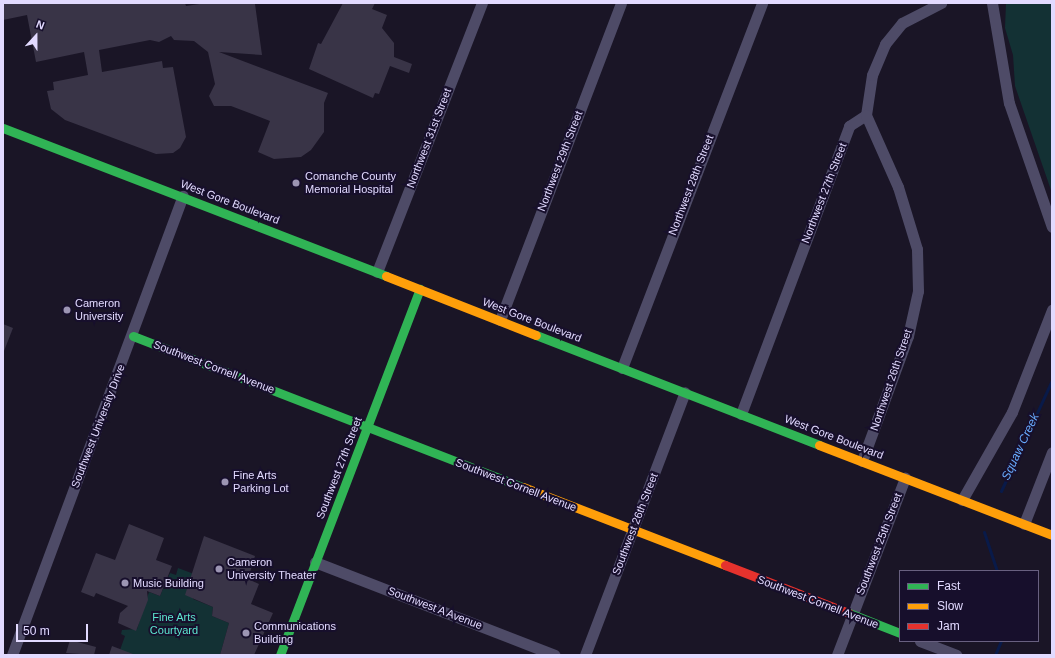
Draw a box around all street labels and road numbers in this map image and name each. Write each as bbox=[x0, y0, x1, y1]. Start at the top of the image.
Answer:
street label: Northwest 31st Street bbox=[404, 86, 454, 190]
street label: Northwest 29th Street bbox=[535, 109, 585, 213]
street label: Northwest 28th Street bbox=[666, 133, 716, 237]
street label: Northwest 27th Street bbox=[799, 141, 849, 245]
street label: West Gore Boulevard bbox=[179, 177, 281, 227]
street label: West Gore Boulevard bbox=[481, 295, 583, 345]
street label: Northwest 26th Street bbox=[867, 328, 915, 432]
street label: Southwest Cornell Avenue bbox=[151, 338, 277, 396]
street label: Southwest University Drive bbox=[68, 362, 128, 490]
street label: West Gore Boulevard bbox=[783, 412, 885, 462]
street label: Southwest 27th Street bbox=[313, 415, 365, 521]
street label: Southwest Cornell Avenue bbox=[453, 456, 579, 514]
street label: Southwest 26th Street bbox=[609, 471, 661, 577]
street label: Southwest 25th Street bbox=[853, 491, 905, 597]
street label: Southwest Cornell Avenue bbox=[755, 573, 881, 631]
street label: Southwest A Avenue bbox=[385, 584, 485, 632]

